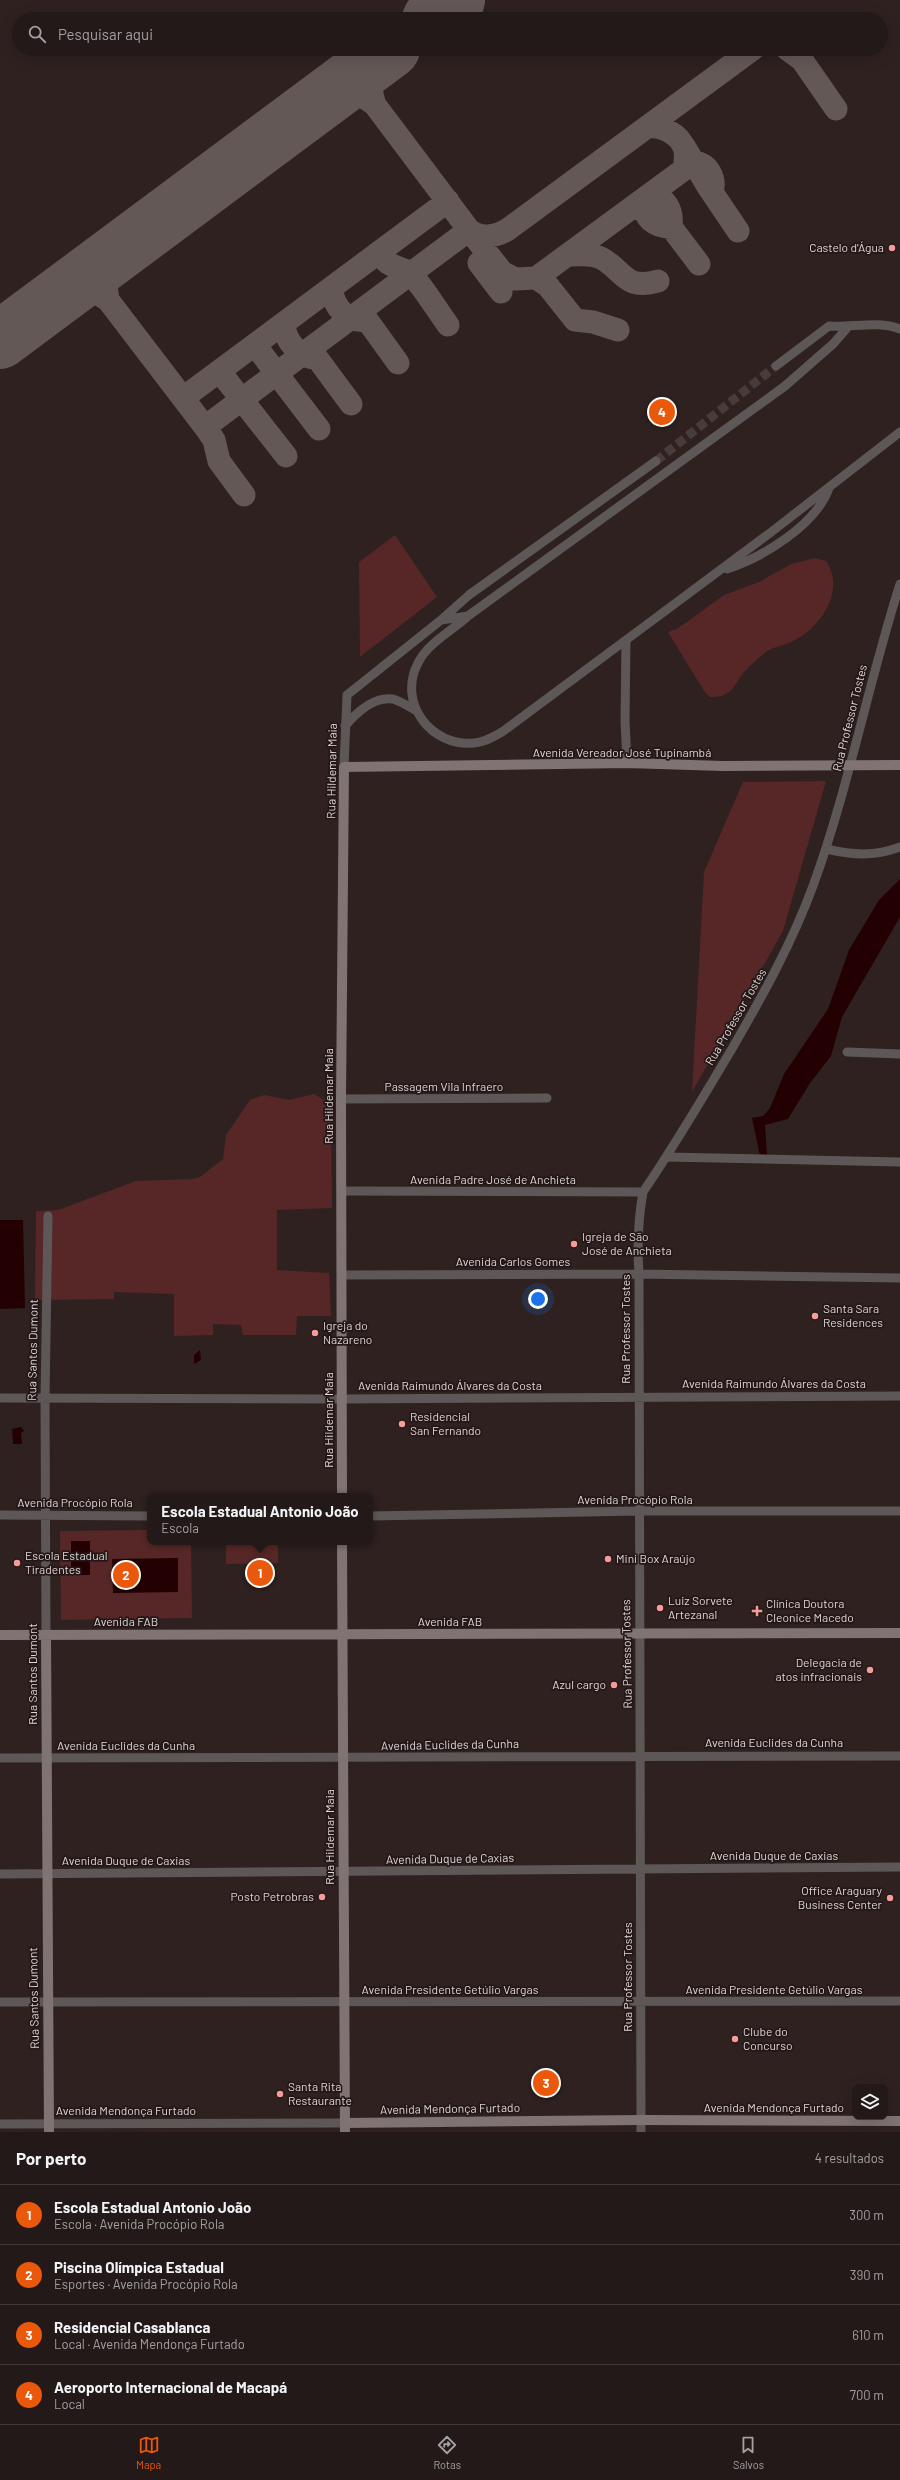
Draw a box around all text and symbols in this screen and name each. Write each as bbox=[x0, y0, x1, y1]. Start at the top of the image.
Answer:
search box bbox=[12, 12, 888, 56]
icon: search bbox=[26, 23, 48, 45]
text: Pesquisar aqui bbox=[58, 25, 153, 43]
place label: Castelo d'Água bbox=[809, 240, 884, 254]
marker: Castelo d'Água bbox=[887, 243, 897, 253]
pin: 4 bbox=[649, 397, 675, 427]
street label: Rua Professor Tostes bbox=[829, 663, 869, 773]
street label: Rua Hildemar Maia bbox=[323, 723, 339, 819]
street label: Avenida Vereador José Tupinambá bbox=[533, 745, 711, 759]
street label: Rua Professor Tostes bbox=[702, 965, 769, 1067]
street label: Rua Hildemar Maia bbox=[321, 1048, 335, 1144]
street label: Passagem Vila Infraero bbox=[385, 1079, 503, 1093]
street label: Avenida Padre José de Anchieta bbox=[410, 1172, 576, 1186]
place label: Igreja de São José de Anchieta bbox=[582, 1229, 672, 1257]
marker: Igreja de São José de Anchieta bbox=[569, 1239, 579, 1249]
street label: Avenida Carlos Gomes bbox=[456, 1254, 570, 1268]
street label: Rua Professor Tostes bbox=[618, 1274, 632, 1384]
your location bbox=[528, 1289, 548, 1309]
street label: Rua Santos Dumont bbox=[24, 1299, 40, 1401]
place label: Santa Sara Residences bbox=[823, 1301, 883, 1329]
marker: Santa Sara Residences bbox=[810, 1311, 820, 1321]
place label: Igreja do Nazareno bbox=[323, 1318, 372, 1346]
marker: Igreja do Nazareno bbox=[310, 1328, 320, 1338]
street label: Rua Hildemar Maia bbox=[321, 1372, 335, 1468]
street label: Avenida Raimundo Álvares da Costa bbox=[682, 1376, 866, 1390]
street label: Avenida Raimundo Álvares da Costa bbox=[358, 1378, 542, 1392]
place label: Residencial San Fernando bbox=[410, 1409, 481, 1437]
marker: Residencial San Fernando bbox=[397, 1419, 407, 1429]
street label: Avenida Procópio Rola bbox=[577, 1492, 693, 1506]
popup bbox=[147, 1493, 373, 1545]
street label: Avenida Procópio Rola bbox=[17, 1495, 133, 1509]
text: Escola Estadual Antonio João bbox=[161, 1502, 359, 1520]
text: Escola bbox=[161, 1520, 199, 1536]
place label: Escola Estadual Tiradentes bbox=[25, 1548, 107, 1576]
place label: Mini Box Araújo bbox=[616, 1551, 695, 1565]
marker: Mini Box Araújo bbox=[603, 1554, 613, 1564]
marker: Escola Estadual Tiradentes bbox=[12, 1558, 22, 1568]
pin: 1 bbox=[247, 1558, 273, 1588]
pin: 2 bbox=[113, 1560, 139, 1590]
place label: Luiz Sorvete Artezanal bbox=[668, 1593, 733, 1621]
place label: Clínica Doutora Cleonice Macedo bbox=[766, 1596, 854, 1624]
street label: Rua Professor Tostes bbox=[618, 1599, 634, 1709]
marker: Luiz Sorvete Artezanal bbox=[655, 1603, 665, 1613]
marker: Clínica Doutora Cleonice Macedo bbox=[751, 1605, 763, 1617]
street label: Avenida FAB bbox=[94, 1614, 158, 1628]
street label: Avenida FAB bbox=[418, 1614, 482, 1628]
street label: Rua Santos Dumont bbox=[25, 1623, 39, 1725]
place label: Delegacia de atos infracionais bbox=[775, 1655, 862, 1683]
marker: Delegacia de atos infracionais bbox=[865, 1665, 875, 1675]
place label: Azul cargo bbox=[552, 1677, 606, 1691]
marker: Azul cargo bbox=[609, 1680, 619, 1690]
street label: Avenida Euclides da Cunha bbox=[705, 1735, 843, 1749]
street label: Avenida Euclides da Cunha bbox=[381, 1736, 519, 1752]
street label: Avenida Euclides da Cunha bbox=[57, 1738, 195, 1752]
street label: Rua Hildemar Maia bbox=[322, 1789, 336, 1885]
street label: Avenida Duque de Caxias bbox=[710, 1848, 838, 1862]
street label: Avenida Duque de Caxias bbox=[386, 1850, 514, 1866]
street label: Avenida Duque de Caxias bbox=[62, 1853, 190, 1867]
place label: Office Araguary Business Center bbox=[798, 1883, 883, 1911]
place label: Posto Petrobras bbox=[230, 1889, 314, 1903]
marker: Posto Petrobras bbox=[317, 1892, 327, 1902]
marker: Office Araguary Business Center bbox=[885, 1893, 895, 1903]
street label: Rua Professor Tostes bbox=[620, 1922, 634, 2032]
street label: Rua Santos Dumont bbox=[25, 1947, 41, 2049]
street label: Avenida Presidente Getúlio Vargas bbox=[362, 1982, 539, 1996]
street label: Avenida Presidente Getúlio Vargas bbox=[686, 1982, 863, 1996]
place label: Clube do Concurso bbox=[743, 2024, 793, 2052]
marker: Clube do Concurso bbox=[730, 2034, 740, 2044]
pin: 3 bbox=[533, 2068, 559, 2098]
place label: Santa Rita Restaurante bbox=[288, 2079, 352, 2107]
map controls bbox=[852, 2084, 888, 2120]
button: layers bbox=[852, 2084, 888, 2120]
marker: Santa Rita Restaurante bbox=[275, 2089, 285, 2099]
street label: Avenida Mendonça Furtado bbox=[380, 2100, 520, 2116]
street label: Avenida Mendonça Furtado bbox=[704, 2100, 844, 2114]
street label: Avenida Mendonça Furtado bbox=[56, 2103, 196, 2117]
text: Por perto bbox=[16, 2148, 86, 2168]
text: 4 resultados bbox=[815, 2150, 884, 2166]
text: Escola Estadual Antonio João bbox=[54, 2198, 251, 2216]
text: 1 bbox=[27, 2207, 31, 2223]
text: 300 m bbox=[849, 2207, 884, 2223]
text: Escola · Avenida Procópio Rola bbox=[54, 2216, 225, 2232]
text: Piscina Olímpica Estadual bbox=[54, 2258, 224, 2276]
text: 2 bbox=[25, 2267, 33, 2283]
text: 390 m bbox=[850, 2267, 884, 2283]
text: Esportes · Avenida Procópio Rola bbox=[54, 2276, 238, 2292]
text: Residencial Casablanca bbox=[54, 2318, 211, 2336]
text: 3 bbox=[25, 2327, 33, 2343]
text: 610 m bbox=[852, 2327, 884, 2343]
text: Local · Avenida Mendonça Furtado bbox=[54, 2336, 245, 2352]
text: Aeroporto Internacional de Macapá bbox=[54, 2378, 287, 2396]
text: 4 bbox=[25, 2387, 33, 2403]
text: 700 m bbox=[850, 2387, 884, 2403]
text: Local bbox=[54, 2396, 85, 2412]
tab: Mapa bbox=[136, 2434, 161, 2471]
tab: Rotas bbox=[433, 2434, 461, 2471]
tab: Salvos bbox=[733, 2434, 764, 2471]

